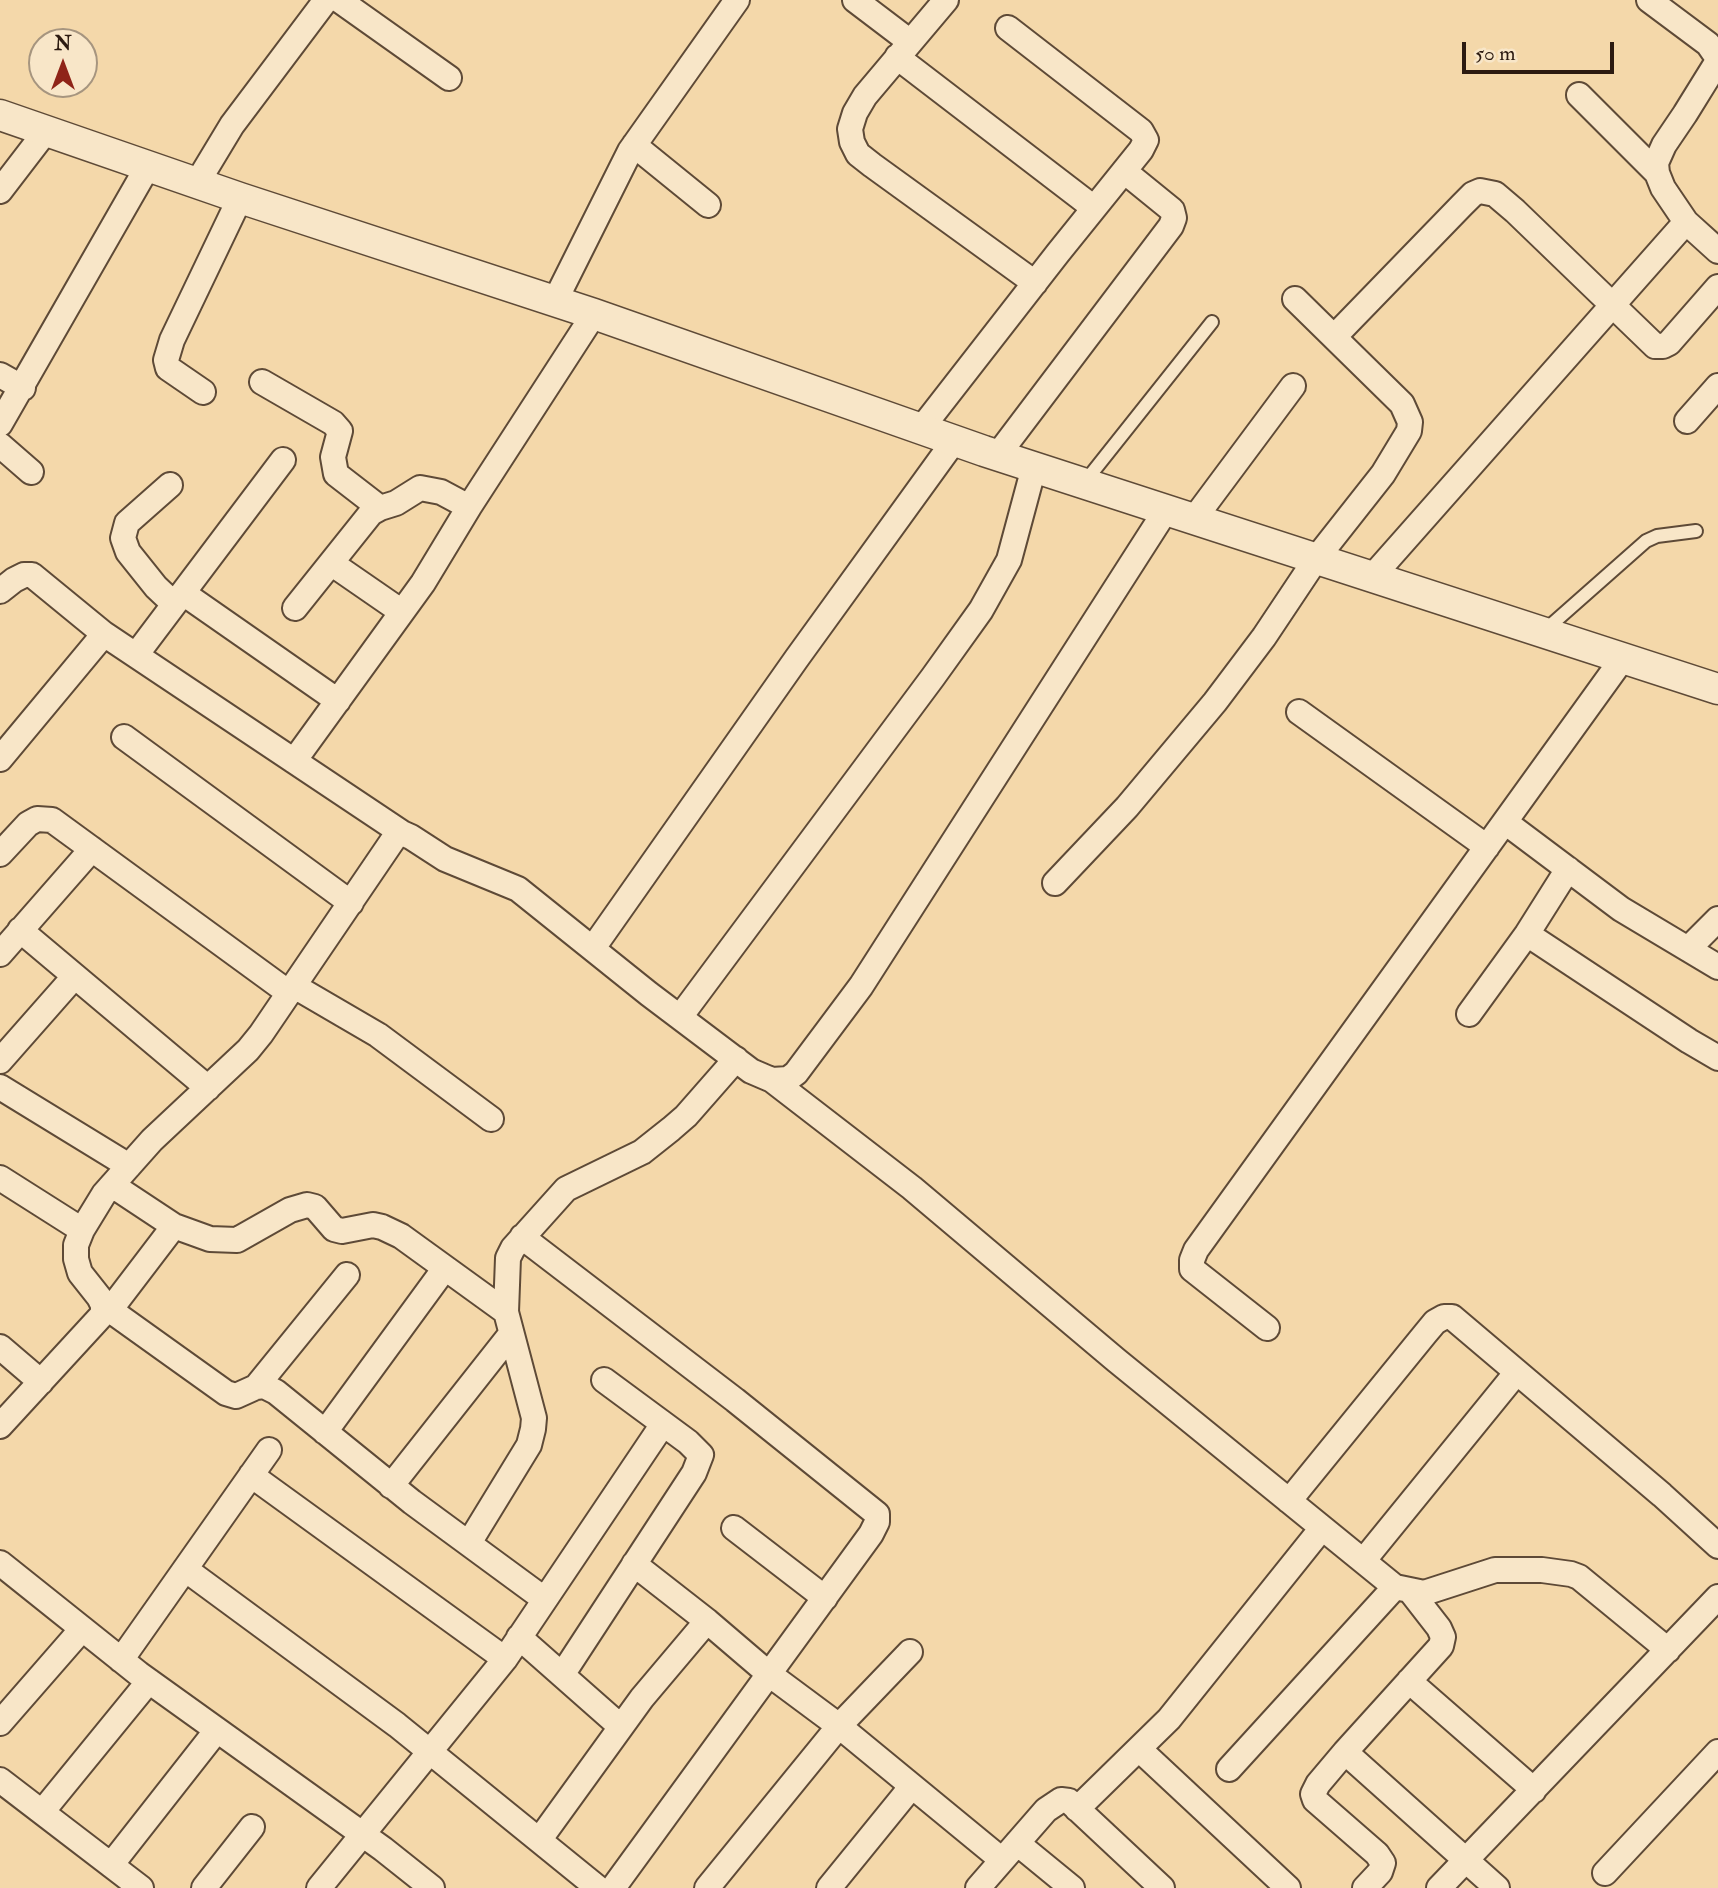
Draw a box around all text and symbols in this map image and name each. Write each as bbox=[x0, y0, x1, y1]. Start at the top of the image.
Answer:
north arrow bbox=[28, 28, 98, 98]
scale bar bbox=[1466, 28, 1618, 72]
text: N bbox=[54, 32, 72, 56]
text: 50 m bbox=[1475, 40, 1516, 67]

